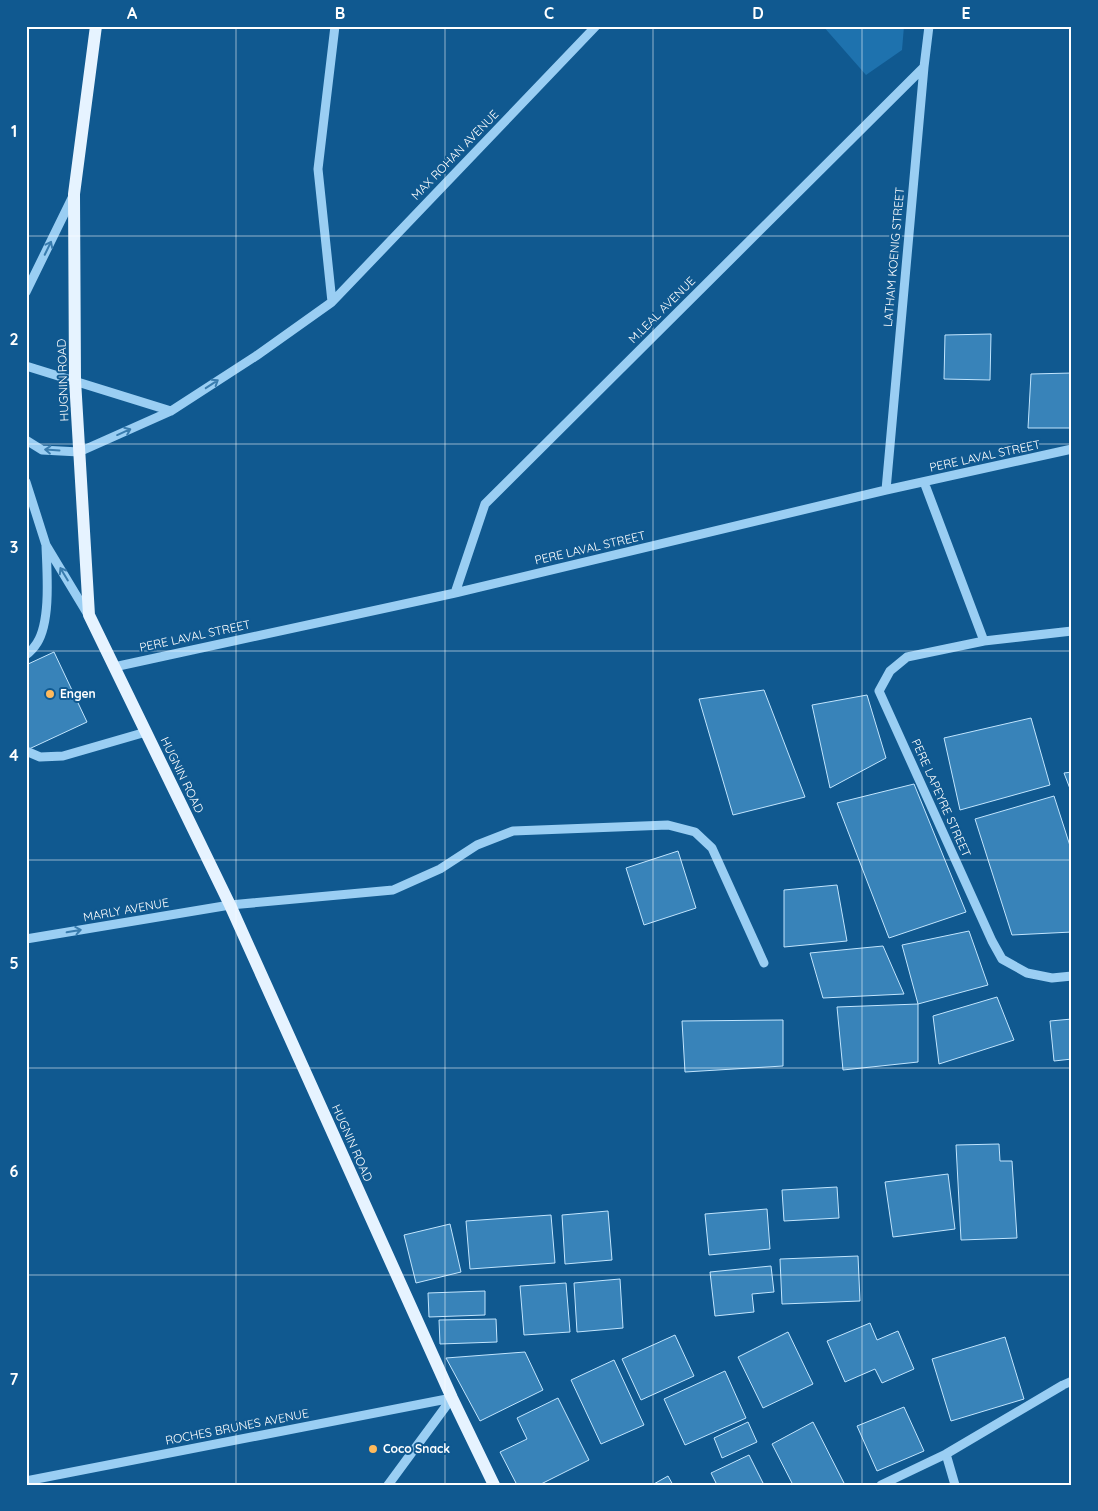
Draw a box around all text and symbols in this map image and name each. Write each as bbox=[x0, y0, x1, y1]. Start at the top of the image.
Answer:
text: A bbox=[127, 3, 138, 23]
text: B bbox=[335, 3, 345, 23]
text: C bbox=[544, 3, 554, 23]
text: D bbox=[752, 3, 764, 23]
text: E bbox=[961, 3, 971, 23]
street label: MAX ROHAN AVENUE bbox=[408, 106, 502, 203]
text: 1 bbox=[11, 121, 17, 141]
street label: LATHAM KOENIG STREET bbox=[880, 186, 907, 328]
one-way arrow bbox=[43, 241, 53, 256]
street label: M.LEAL AVENUE bbox=[625, 273, 698, 346]
text: 2 bbox=[9, 329, 19, 349]
street label: HUGNIN ROAD bbox=[54, 338, 71, 422]
one-way arrow bbox=[204, 379, 218, 389]
one-way arrow bbox=[116, 427, 131, 436]
street label: PERE LAVAL STREET bbox=[928, 436, 1042, 475]
one-way arrow bbox=[44, 446, 60, 455]
street label: PERE LAVAL STREET bbox=[533, 527, 647, 568]
text: 3 bbox=[10, 537, 18, 557]
one-way arrow bbox=[58, 567, 68, 581]
street label: PERE LAVAL STREET bbox=[138, 616, 252, 655]
place label: Engen bbox=[60, 686, 96, 701]
marker: Engen bbox=[44, 688, 56, 700]
street label: HUGNIN ROAD bbox=[158, 734, 207, 816]
street label: PERE LAPEYRE STREET bbox=[909, 736, 974, 859]
text: 4 bbox=[9, 745, 19, 765]
street label: MARLY AVENUE bbox=[82, 895, 170, 924]
one-way arrow bbox=[66, 926, 82, 936]
text: 5 bbox=[9, 953, 19, 973]
street label: HUGNIN ROAD bbox=[329, 1102, 376, 1184]
text: 6 bbox=[10, 1161, 19, 1181]
text: 7 bbox=[10, 1369, 19, 1389]
street label: ROCHES BRUNES AVENUE bbox=[164, 1405, 310, 1448]
place label: Coco Snack bbox=[383, 1441, 450, 1456]
marker: Coco Snack bbox=[367, 1443, 379, 1455]

